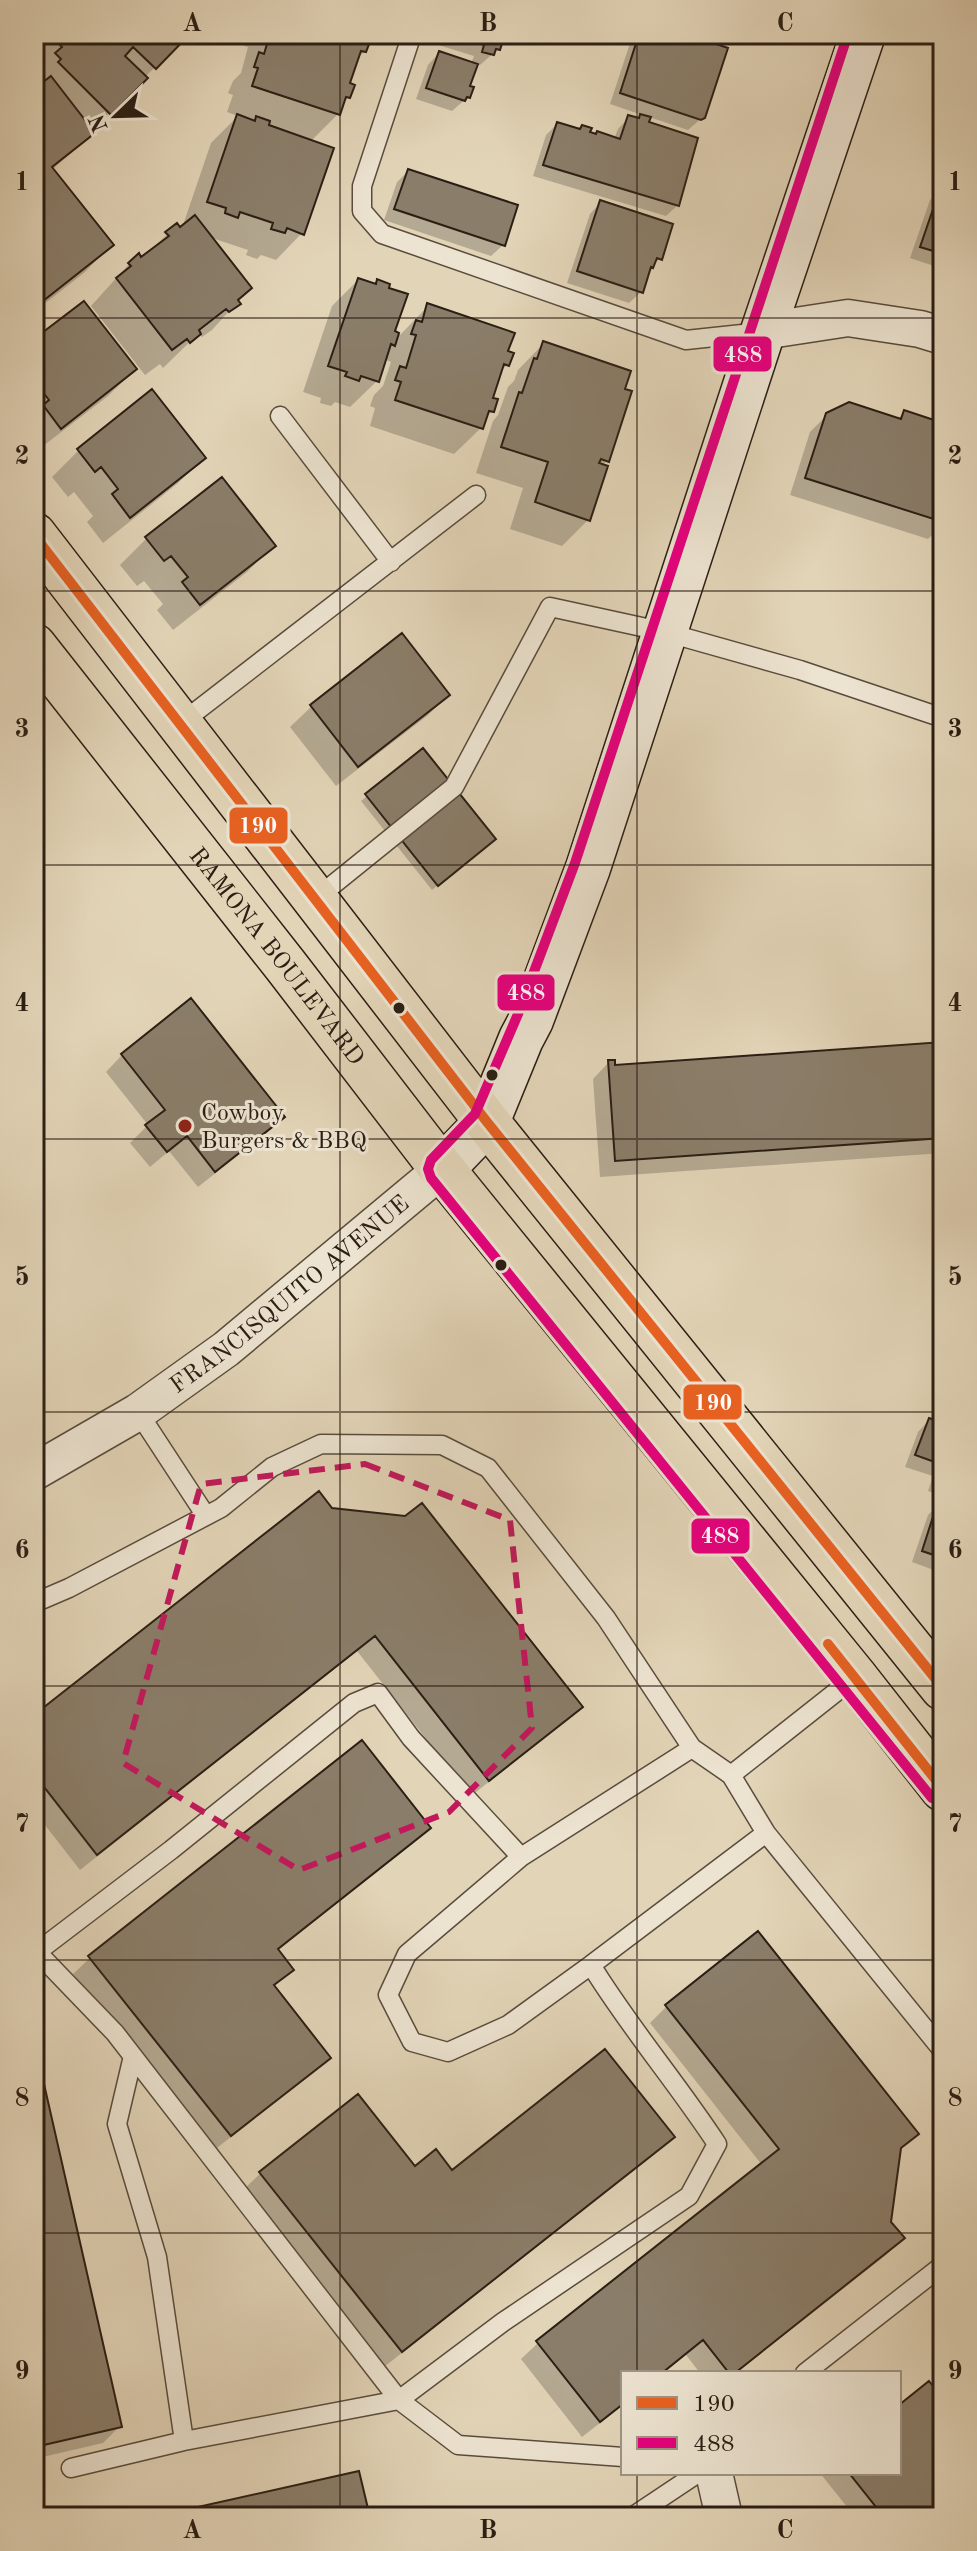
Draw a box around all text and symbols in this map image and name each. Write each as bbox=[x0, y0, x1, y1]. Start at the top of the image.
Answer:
text: A bbox=[182, 11, 202, 37]
text: B bbox=[479, 11, 497, 37]
text: C bbox=[776, 11, 794, 37]
north arrow bbox=[76, 76, 156, 156]
text: N bbox=[86, 111, 113, 135]
text: 1 bbox=[14, 170, 30, 196]
text: 1 bbox=[947, 170, 963, 196]
line badge: 488 bbox=[712, 335, 773, 373]
text: 488 bbox=[724, 345, 762, 367]
text: 2 bbox=[14, 444, 30, 470]
text: 2 bbox=[947, 444, 963, 470]
text: 3 bbox=[14, 717, 30, 743]
text: 3 bbox=[947, 717, 963, 743]
line badge: 190 bbox=[228, 806, 289, 845]
text: 190 bbox=[239, 816, 277, 838]
street label: RAMONA BOULEVARD bbox=[184, 844, 368, 1071]
line badge: 488 bbox=[496, 973, 556, 1012]
text: 488 bbox=[507, 983, 545, 1005]
text: 4 bbox=[14, 991, 30, 1017]
text: 4 bbox=[947, 991, 963, 1017]
unlabelled marker bbox=[391, 1000, 407, 1016]
unlabelled marker bbox=[484, 1067, 500, 1083]
place label: Cowboy Burgers & BBQ bbox=[201, 1102, 367, 1154]
marker: Cowboy Burgers & BBQ bbox=[176, 1117, 194, 1135]
street label: FRANCISQUITO AVENUE bbox=[166, 1192, 414, 1399]
unlabelled marker bbox=[493, 1257, 509, 1273]
text: 5 bbox=[14, 1265, 30, 1291]
text: 5 bbox=[947, 1265, 963, 1291]
line badge: 190 bbox=[682, 1383, 743, 1421]
text: 190 bbox=[694, 1393, 732, 1415]
line badge: 488 bbox=[690, 1517, 751, 1555]
text: 488 bbox=[701, 1526, 739, 1548]
text: 6 bbox=[14, 1538, 30, 1564]
text: 6 bbox=[947, 1538, 963, 1564]
text: 7 bbox=[14, 1812, 30, 1838]
text: 7 bbox=[947, 1812, 963, 1838]
text: 8 bbox=[14, 2086, 30, 2112]
text: 8 bbox=[947, 2086, 963, 2112]
text: 9 bbox=[14, 2359, 30, 2385]
text: 9 bbox=[947, 2359, 963, 2385]
legend bbox=[621, 2371, 901, 2475]
text: 190 bbox=[693, 2393, 735, 2417]
text: 488 bbox=[693, 2433, 735, 2457]
text: A bbox=[182, 2518, 202, 2544]
text: B bbox=[479, 2518, 497, 2544]
text: C bbox=[776, 2518, 794, 2544]

